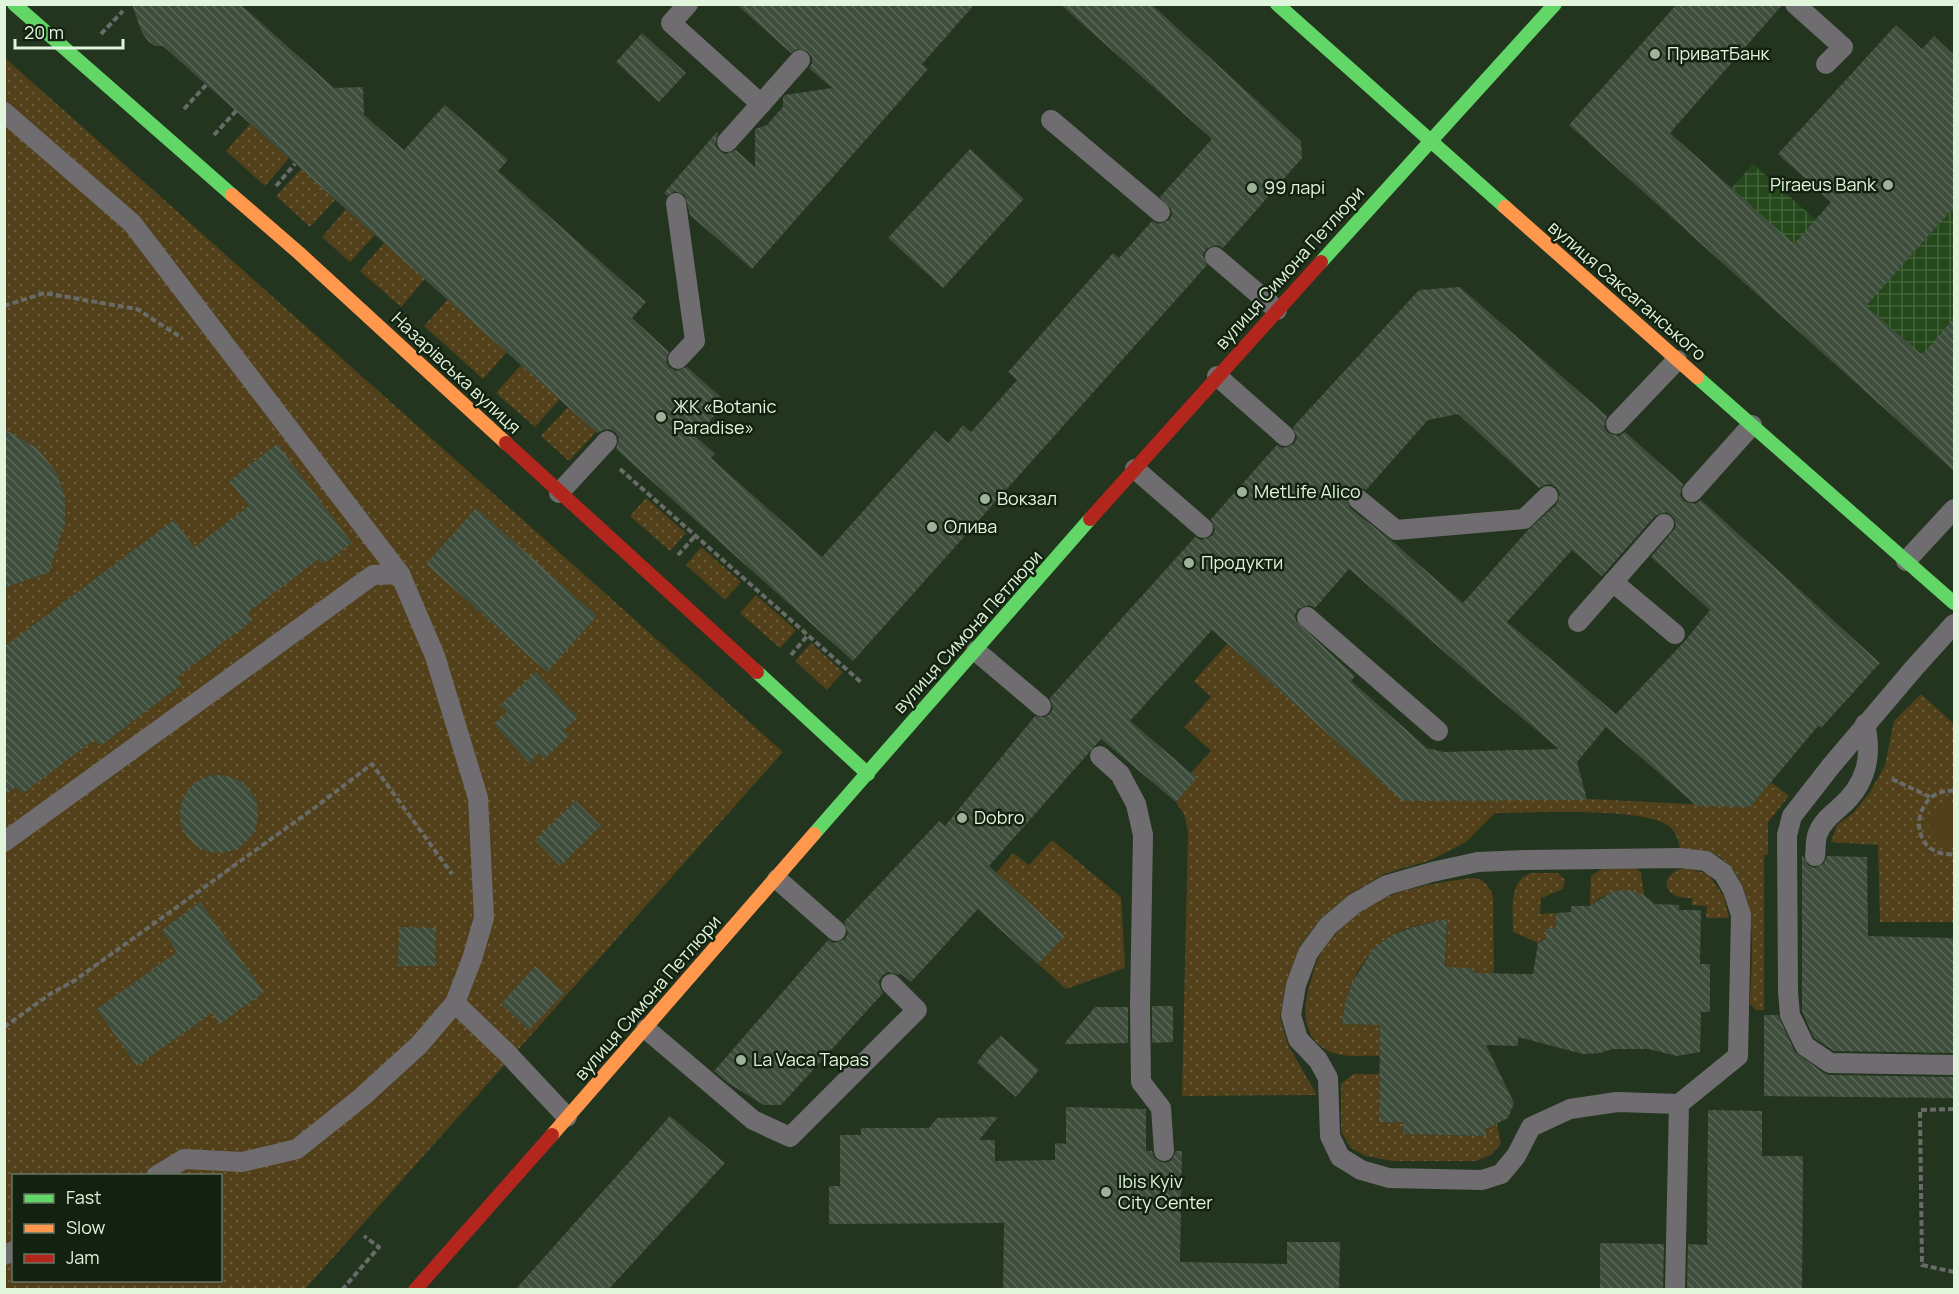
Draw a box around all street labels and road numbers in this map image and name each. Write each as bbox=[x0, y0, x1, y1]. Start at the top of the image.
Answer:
street label: вулиця Симона Петлюри bbox=[1209, 181, 1369, 354]
street label: вулиця Саксаганського bbox=[1544, 215, 1712, 366]
street label: Назарівська вулиця bbox=[387, 306, 526, 438]
street label: вулиця Симона Петлюри bbox=[887, 545, 1047, 718]
street label: вулиця Симона Петлюри bbox=[569, 910, 726, 1085]

